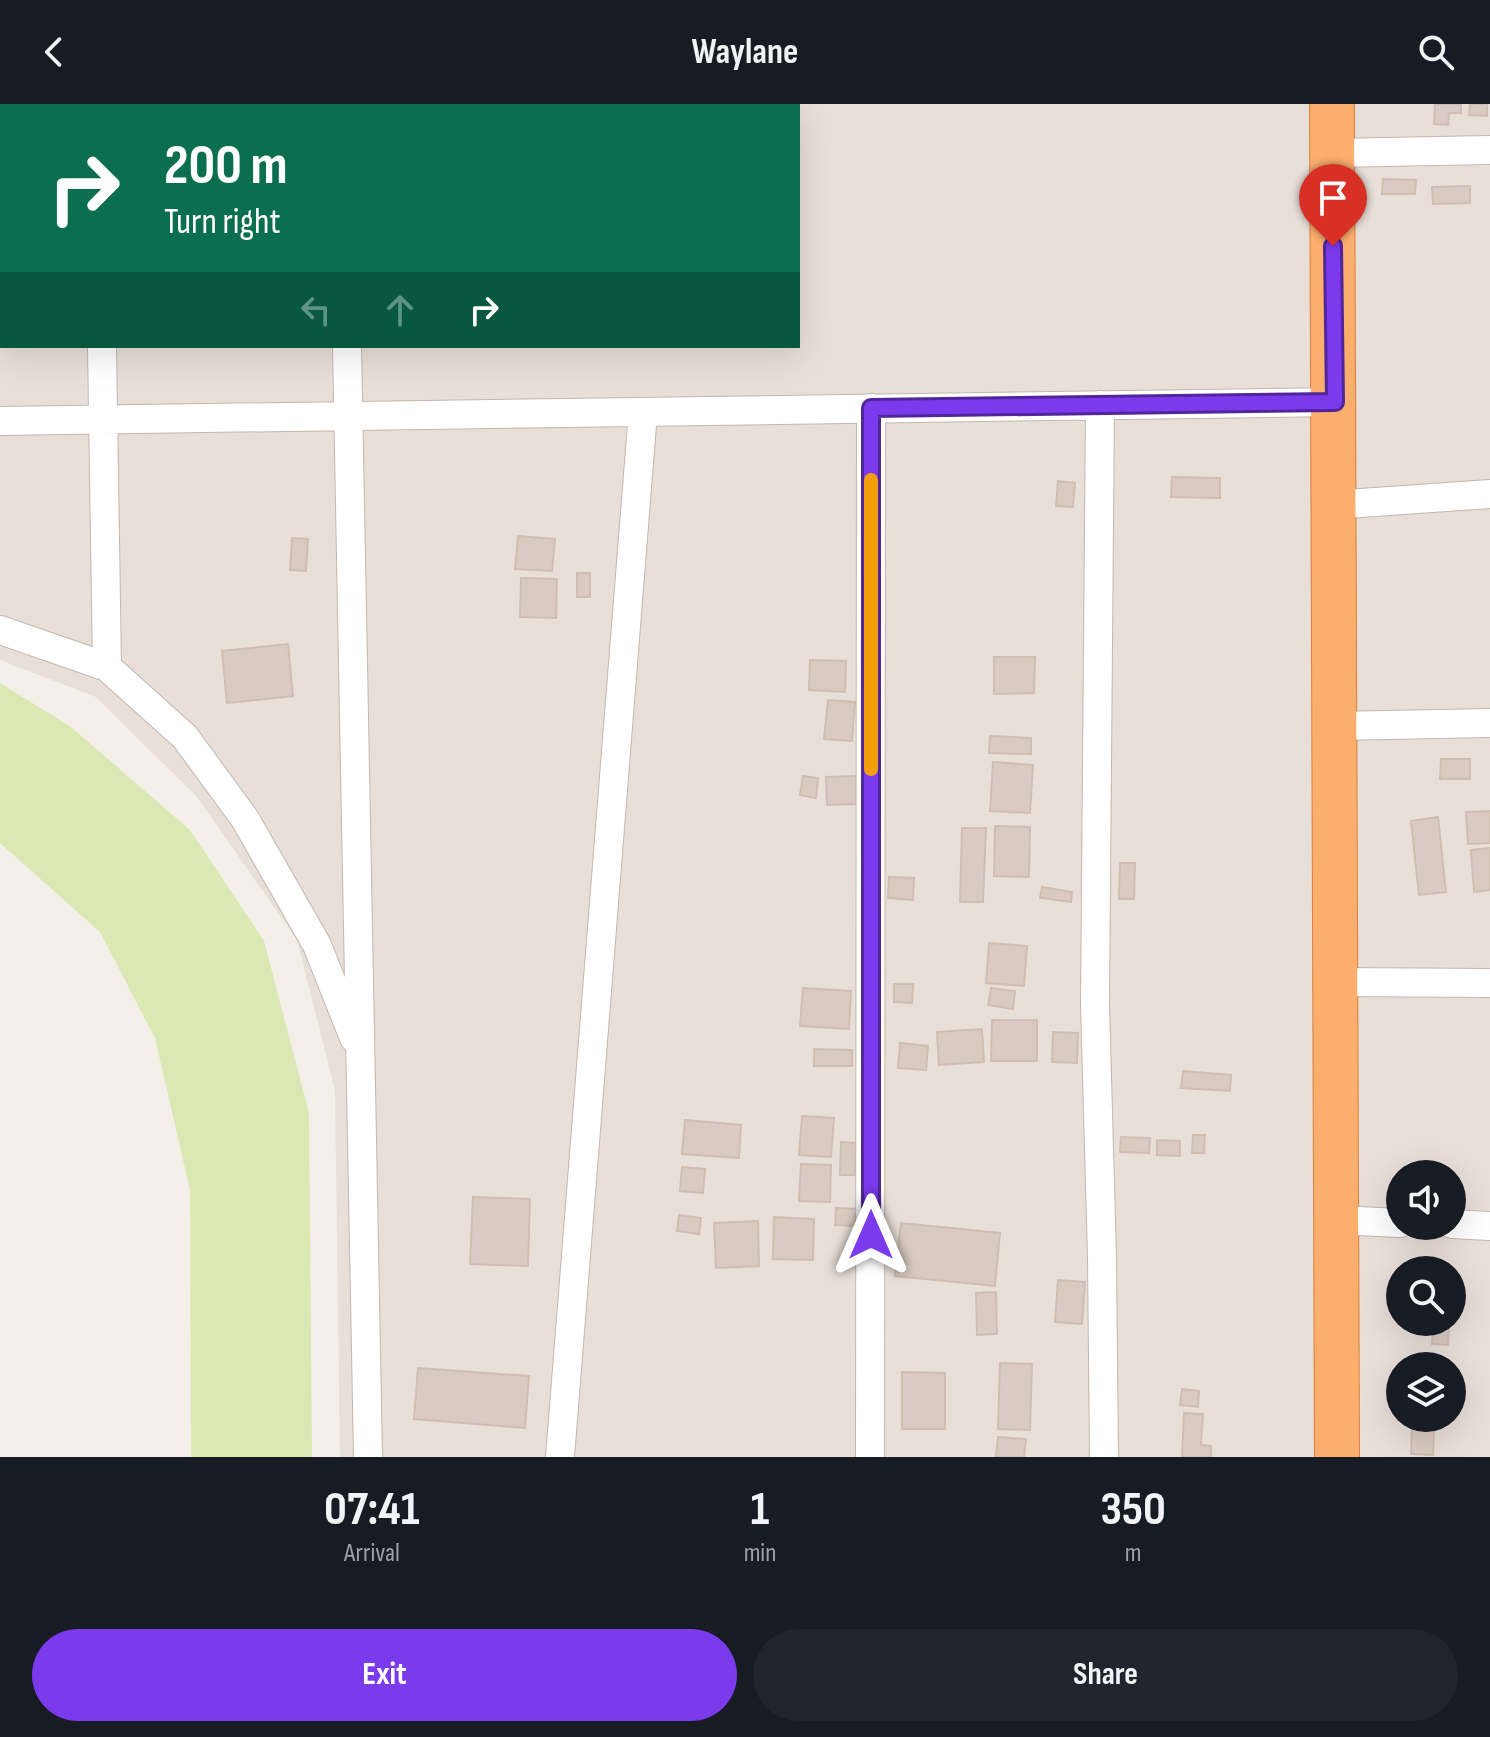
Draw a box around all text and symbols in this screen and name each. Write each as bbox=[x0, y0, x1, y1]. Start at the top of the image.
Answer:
icon: back bbox=[32, 30, 76, 74]
icon: search bbox=[1414, 30, 1458, 74]
text: Waylane bbox=[692, 31, 798, 74]
text: 200 m bbox=[164, 133, 288, 200]
icon: right bbox=[32, 136, 136, 240]
pin bbox=[1299, 164, 1367, 246]
icon: arrive bbox=[1311, 176, 1355, 220]
text: Turn right bbox=[164, 201, 281, 244]
icon: left bbox=[294, 288, 338, 332]
icon: ahead bbox=[378, 288, 422, 332]
icon: right bbox=[462, 288, 506, 332]
map controls bbox=[1386, 1160, 1466, 1432]
button: sound bbox=[1386, 1160, 1466, 1240]
position arrow bbox=[829, 1193, 913, 1277]
button: search bbox=[1386, 1256, 1466, 1336]
button: layers bbox=[1386, 1352, 1466, 1432]
text: 07:41 bbox=[324, 1481, 420, 1538]
text: 1 bbox=[751, 1481, 769, 1538]
text: 350 bbox=[1100, 1481, 1166, 1538]
text: Arrival bbox=[344, 1538, 400, 1569]
text: min bbox=[744, 1538, 776, 1569]
text: m bbox=[1125, 1538, 1141, 1569]
button: Exit bbox=[32, 1629, 737, 1721]
button: Share bbox=[753, 1629, 1458, 1721]

